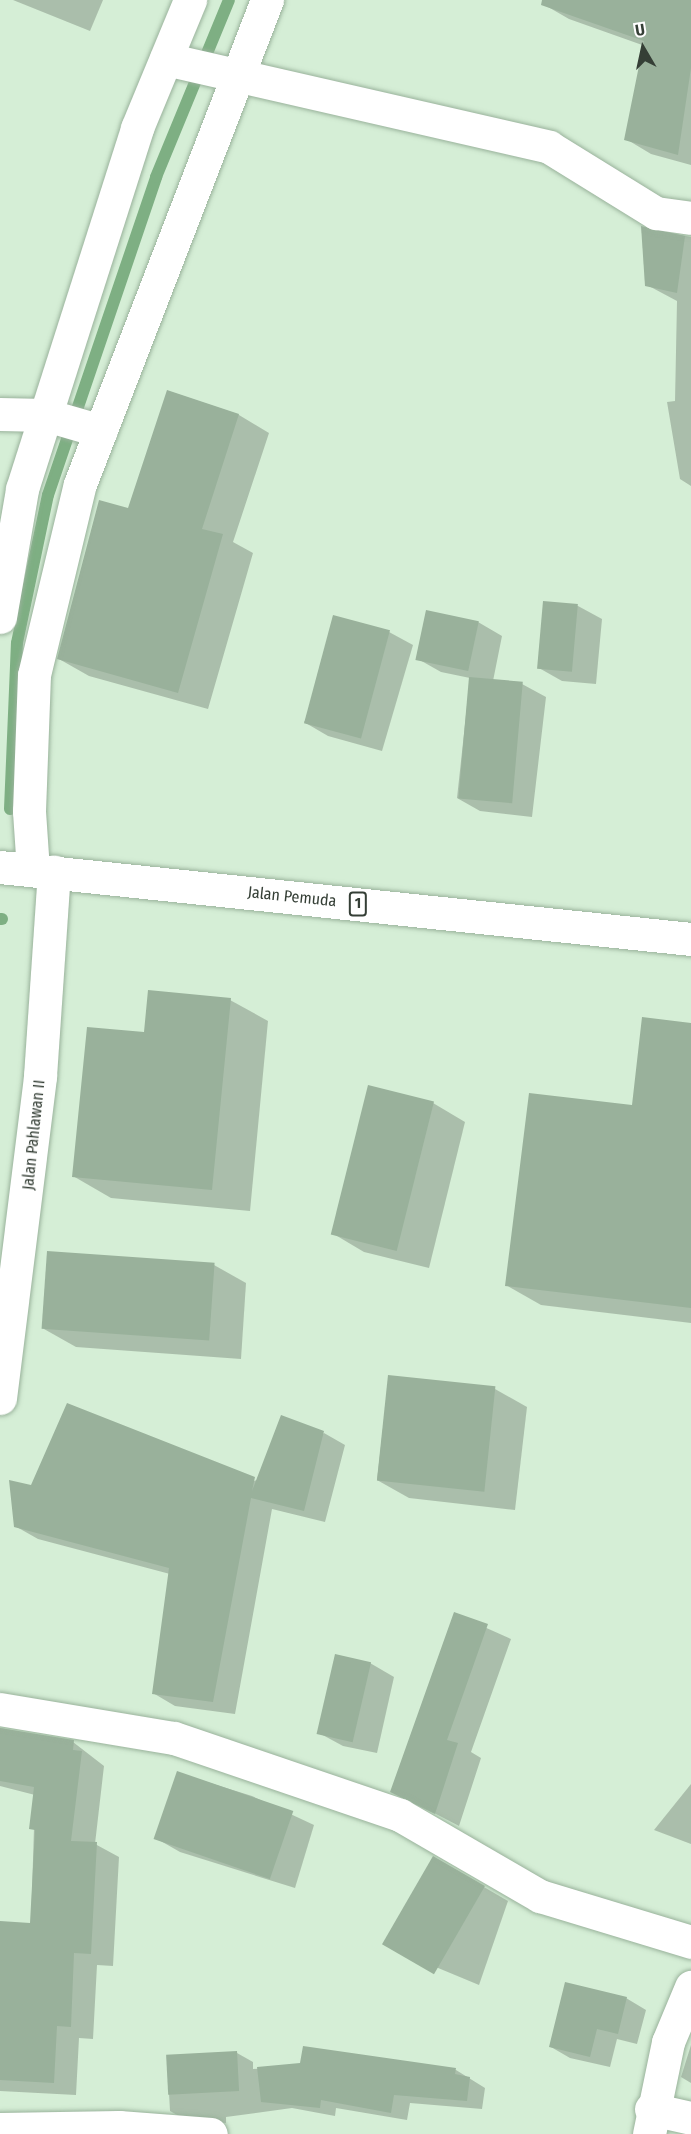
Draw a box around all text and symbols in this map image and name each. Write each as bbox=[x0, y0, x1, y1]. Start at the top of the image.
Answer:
north arrow bbox=[613, 18, 673, 78]
text: U bbox=[634, 20, 646, 40]
street label: Jalan Pemuda bbox=[247, 883, 337, 911]
road number: 1 bbox=[348, 892, 368, 916]
street label: Jalan Pahlawan II bbox=[19, 1079, 49, 1191]

